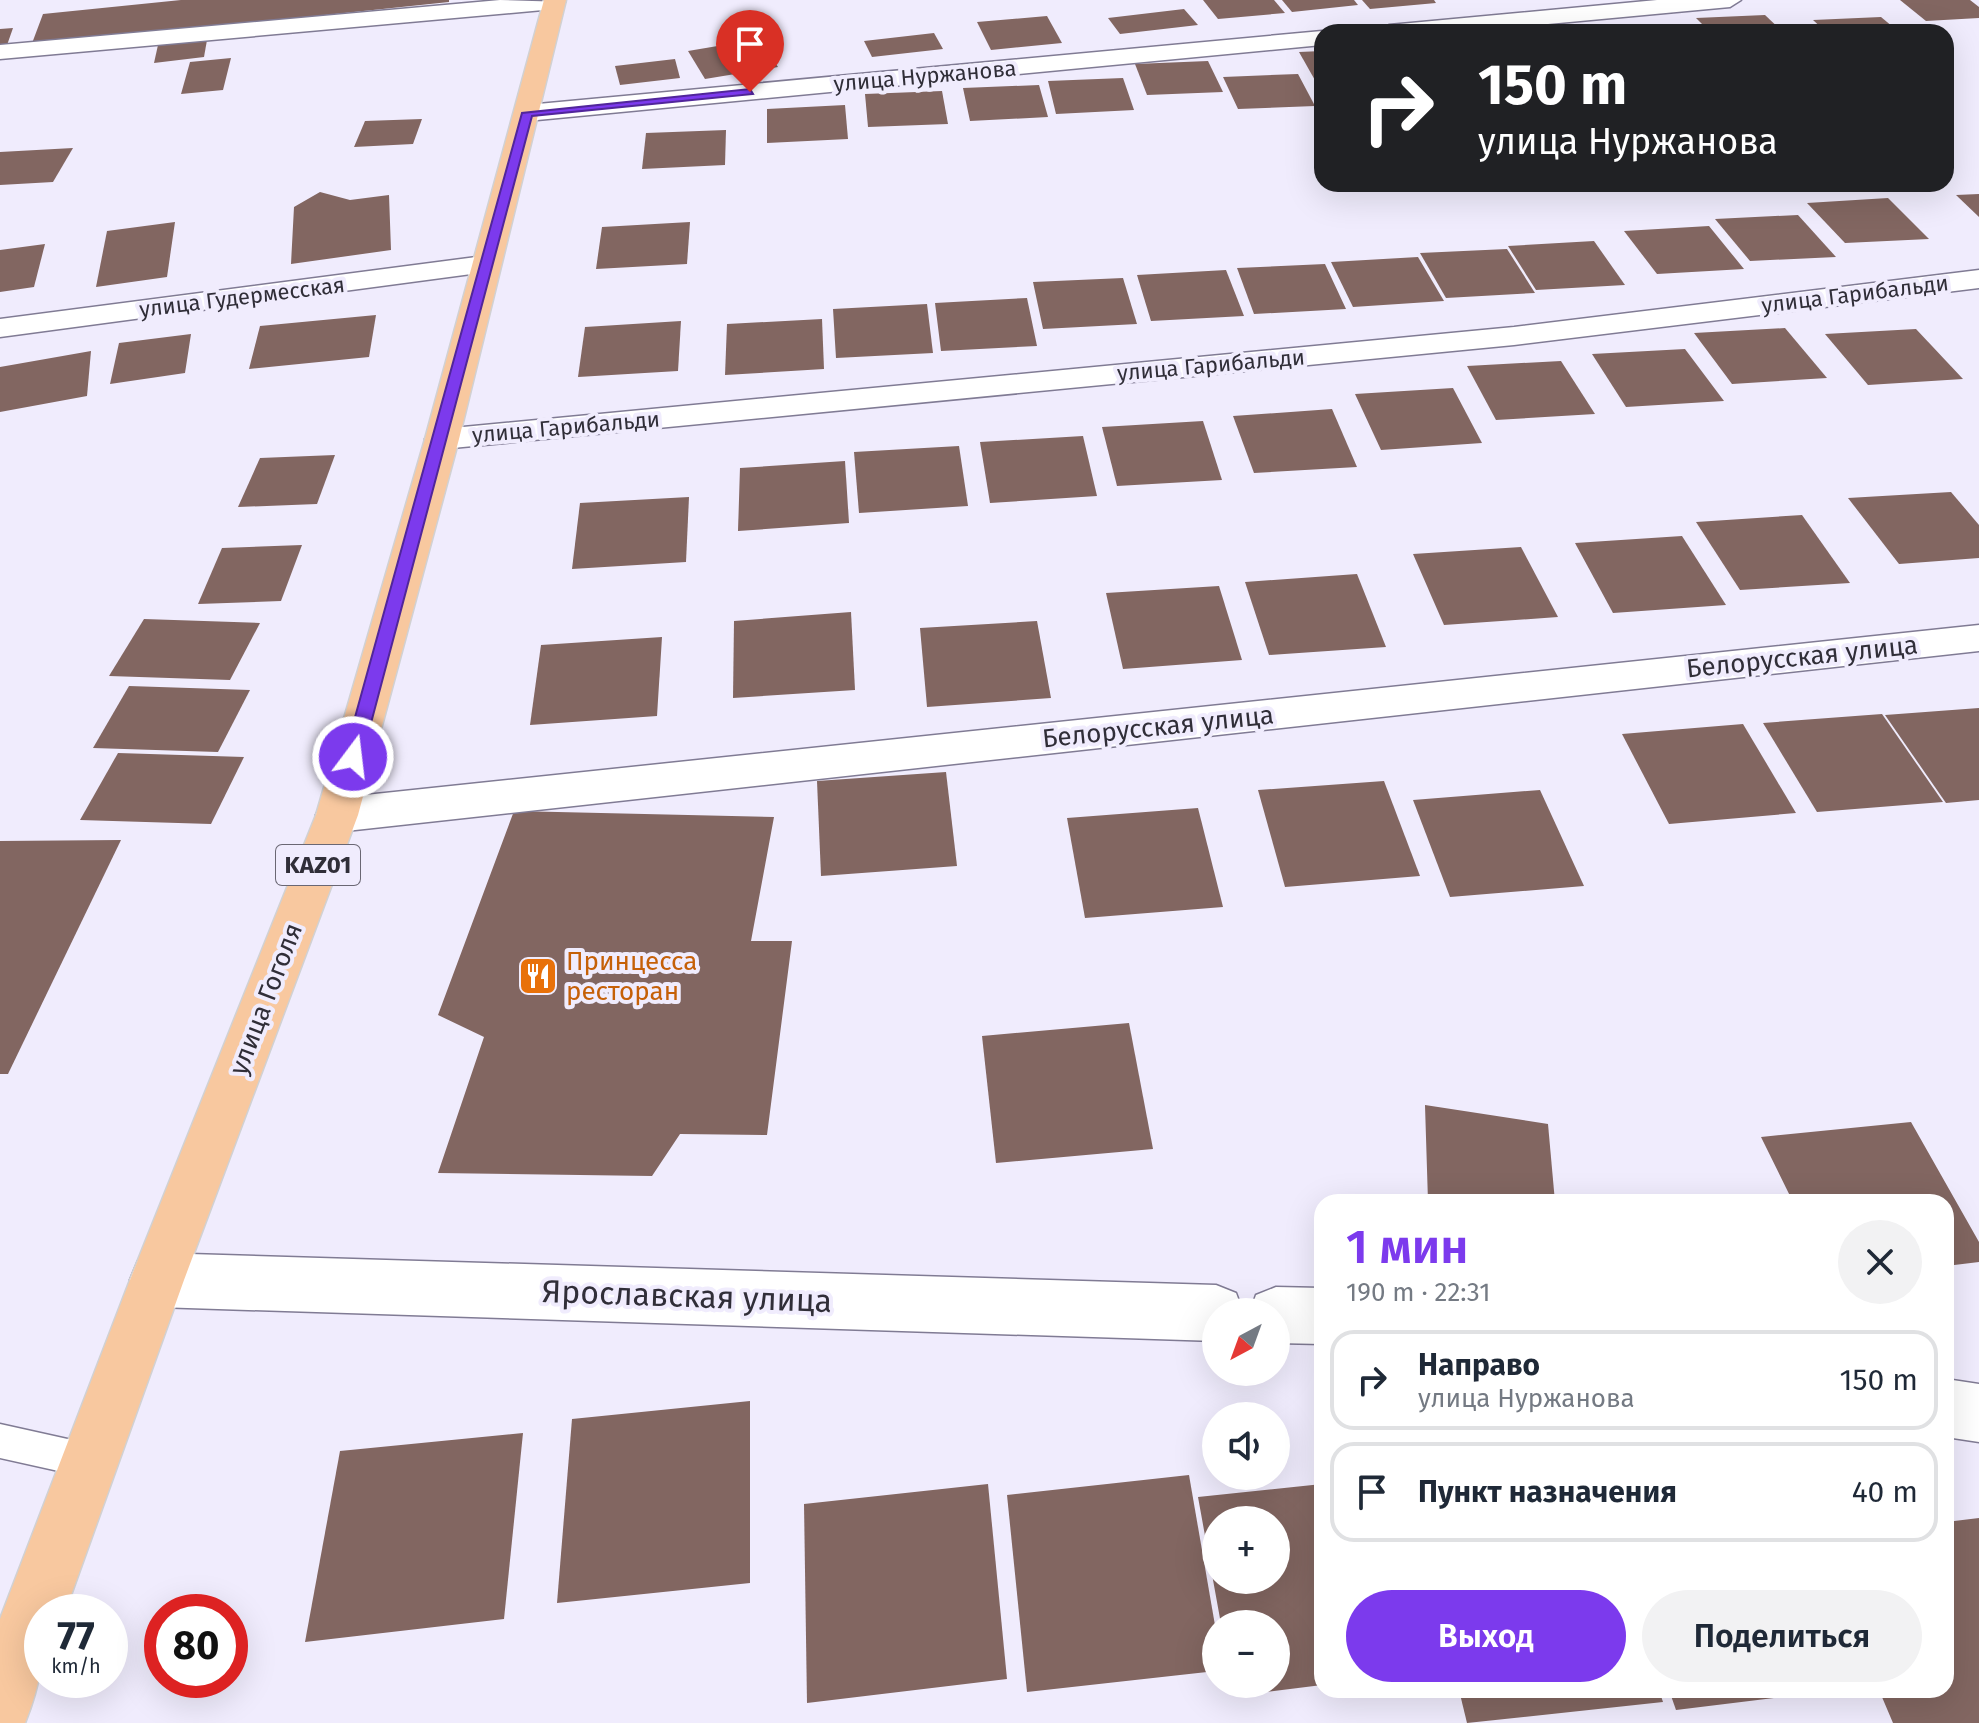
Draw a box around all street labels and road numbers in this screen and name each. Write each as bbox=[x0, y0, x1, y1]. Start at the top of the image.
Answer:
street label: улица Нуржанова bbox=[833, 55, 1017, 97]
street label: улица Гарибальди bbox=[1760, 269, 1950, 319]
street label: улица Гудермесская bbox=[138, 271, 346, 323]
street label: улица Гарибальди bbox=[1116, 343, 1306, 387]
street label: улица Гарибальди bbox=[471, 405, 661, 449]
street label: Белорусская улица bbox=[1685, 629, 1919, 685]
street label: Белорусская улица bbox=[1041, 699, 1275, 755]
road number: KАZ01 bbox=[276, 845, 360, 885]
street label: улица Гоголя bbox=[223, 919, 309, 1079]
street label: Ярославская улица bbox=[541, 1272, 833, 1320]

